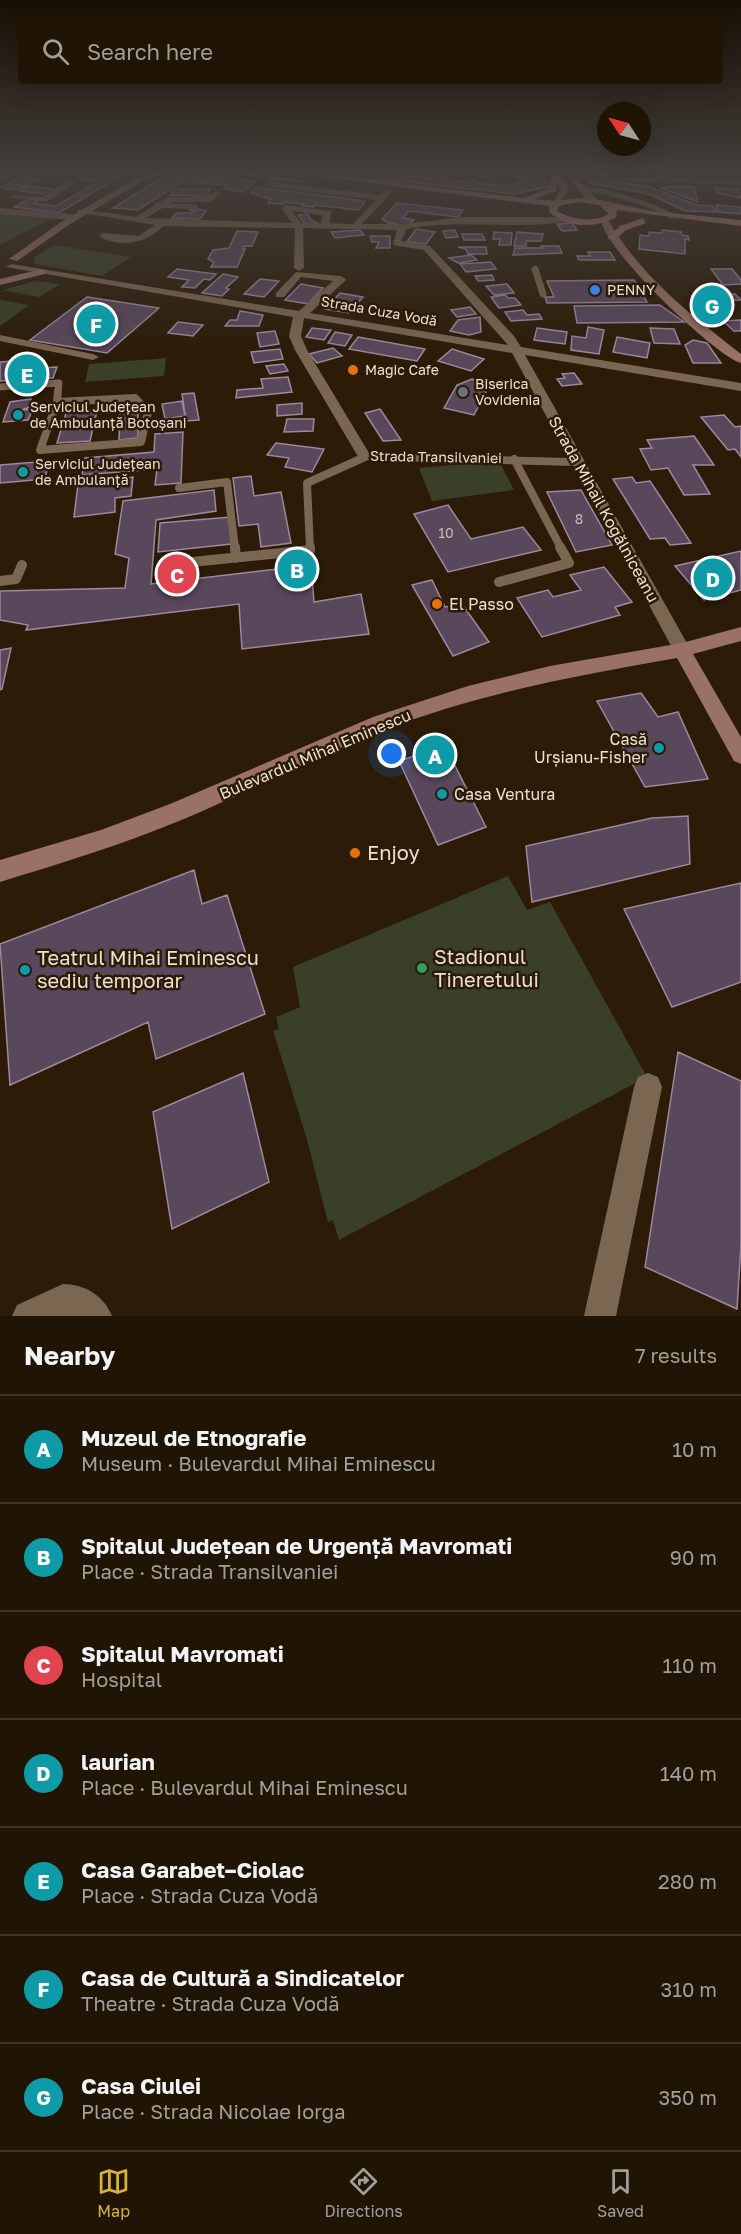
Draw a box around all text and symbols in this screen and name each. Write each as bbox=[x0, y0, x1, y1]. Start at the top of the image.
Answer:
search box bbox=[18, 18, 723, 84]
icon: search bbox=[39, 35, 72, 68]
text: Search here bbox=[87, 38, 213, 65]
north arrow bbox=[597, 102, 651, 156]
place label: PENNY bbox=[607, 281, 655, 298]
pin: G bbox=[692, 282, 732, 328]
marker: PENNY bbox=[588, 283, 602, 297]
street label: Strada Cuza Vodă bbox=[320, 292, 438, 329]
pin: F bbox=[76, 302, 116, 346]
pin: E bbox=[8, 352, 46, 397]
place label: Magic Cafe bbox=[365, 361, 439, 378]
marker: Magic Cafe bbox=[346, 363, 360, 377]
place label: Biserica Vovidenia bbox=[475, 375, 540, 408]
marker: Biserica Vovidenia bbox=[456, 385, 470, 399]
place label: Serviciul Județean de Ambulanță Botoșani bbox=[30, 398, 187, 431]
marker: Serviciul Județean de Ambulanță Botoșani bbox=[11, 408, 25, 422]
street label: Strada Mihail Kogălniceanu bbox=[544, 412, 664, 606]
street label: Strada Transilvaniei bbox=[370, 447, 502, 466]
place label: Serviciul Județean de Ambulanță bbox=[35, 455, 161, 488]
marker: Serviciul Județean de Ambulanță bbox=[16, 465, 30, 479]
house number: 8 bbox=[575, 510, 583, 527]
house number: 10 bbox=[438, 524, 454, 541]
pin: B bbox=[278, 546, 316, 592]
pin: C bbox=[158, 552, 196, 596]
pin: D bbox=[694, 556, 732, 600]
place label: El Passo bbox=[449, 594, 514, 614]
marker: El Passo bbox=[430, 597, 444, 611]
street label: Bulevardul Mihai Eminescu bbox=[216, 705, 414, 803]
place label: Casă Urșianu-Fisher bbox=[534, 729, 647, 767]
pin: A bbox=[416, 732, 454, 777]
your location bbox=[377, 739, 406, 768]
marker: Casă Urșianu-Fisher bbox=[652, 741, 666, 755]
place label: Casa Ventura bbox=[454, 784, 555, 804]
marker: Casa Ventura bbox=[435, 787, 449, 801]
place label: Enjoy bbox=[367, 840, 420, 864]
marker: Enjoy bbox=[348, 846, 362, 860]
place label: Stadionul Tineretului bbox=[434, 944, 539, 991]
place label: Teatrul Mihai Eminescu sediu temporar bbox=[37, 945, 259, 992]
marker: Stadionul Tineretului bbox=[415, 961, 429, 975]
marker: Teatrul Mihai Eminescu sediu temporar bbox=[18, 963, 32, 977]
text: Nearby bbox=[24, 1340, 115, 1371]
text: 7 results bbox=[635, 1343, 717, 1367]
text: Muzeul de Etnografie bbox=[81, 1424, 306, 1451]
text: A bbox=[36, 1437, 51, 1461]
text: 10 m bbox=[672, 1437, 717, 1461]
text: Museum · Bulevardul Mihai Eminescu bbox=[81, 1451, 436, 1475]
text: Spitalul Județean de Urgență Mavromati bbox=[81, 1532, 512, 1559]
text: B bbox=[36, 1545, 51, 1569]
text: 90 m bbox=[670, 1545, 717, 1569]
text: Place · Strada Transilvaniei bbox=[81, 1559, 338, 1583]
text: Spitalul Mavromati bbox=[81, 1640, 284, 1667]
text: C bbox=[36, 1653, 51, 1677]
text: 110 m bbox=[663, 1653, 717, 1677]
text: Hospital bbox=[81, 1667, 162, 1691]
text: laurian bbox=[81, 1748, 155, 1775]
text: D bbox=[36, 1761, 51, 1785]
text: 140 m bbox=[660, 1761, 717, 1785]
text: Place · Bulevardul Mihai Eminescu bbox=[81, 1775, 408, 1799]
text: Casa Garabet–Ciolac bbox=[81, 1856, 304, 1883]
text: E bbox=[37, 1869, 50, 1893]
text: 280 m bbox=[658, 1869, 717, 1893]
text: Place · Strada Cuza Vodă bbox=[81, 1883, 318, 1907]
text: Casa de Cultură a Sindicatelor bbox=[81, 1964, 404, 1991]
text: F bbox=[38, 1977, 49, 2001]
text: 310 m bbox=[661, 1977, 717, 2001]
text: Theatre · Strada Cuza Vodă bbox=[81, 1991, 340, 2015]
text: Casa Ciulei bbox=[81, 2072, 201, 2099]
text: G bbox=[36, 2085, 51, 2109]
text: 350 m bbox=[659, 2085, 717, 2109]
text: Place · Strada Nicolae Iorga bbox=[81, 2099, 345, 2123]
tab: Map bbox=[97, 2165, 130, 2221]
tab: Directions bbox=[325, 2165, 403, 2221]
tab: Saved bbox=[597, 2165, 644, 2221]

